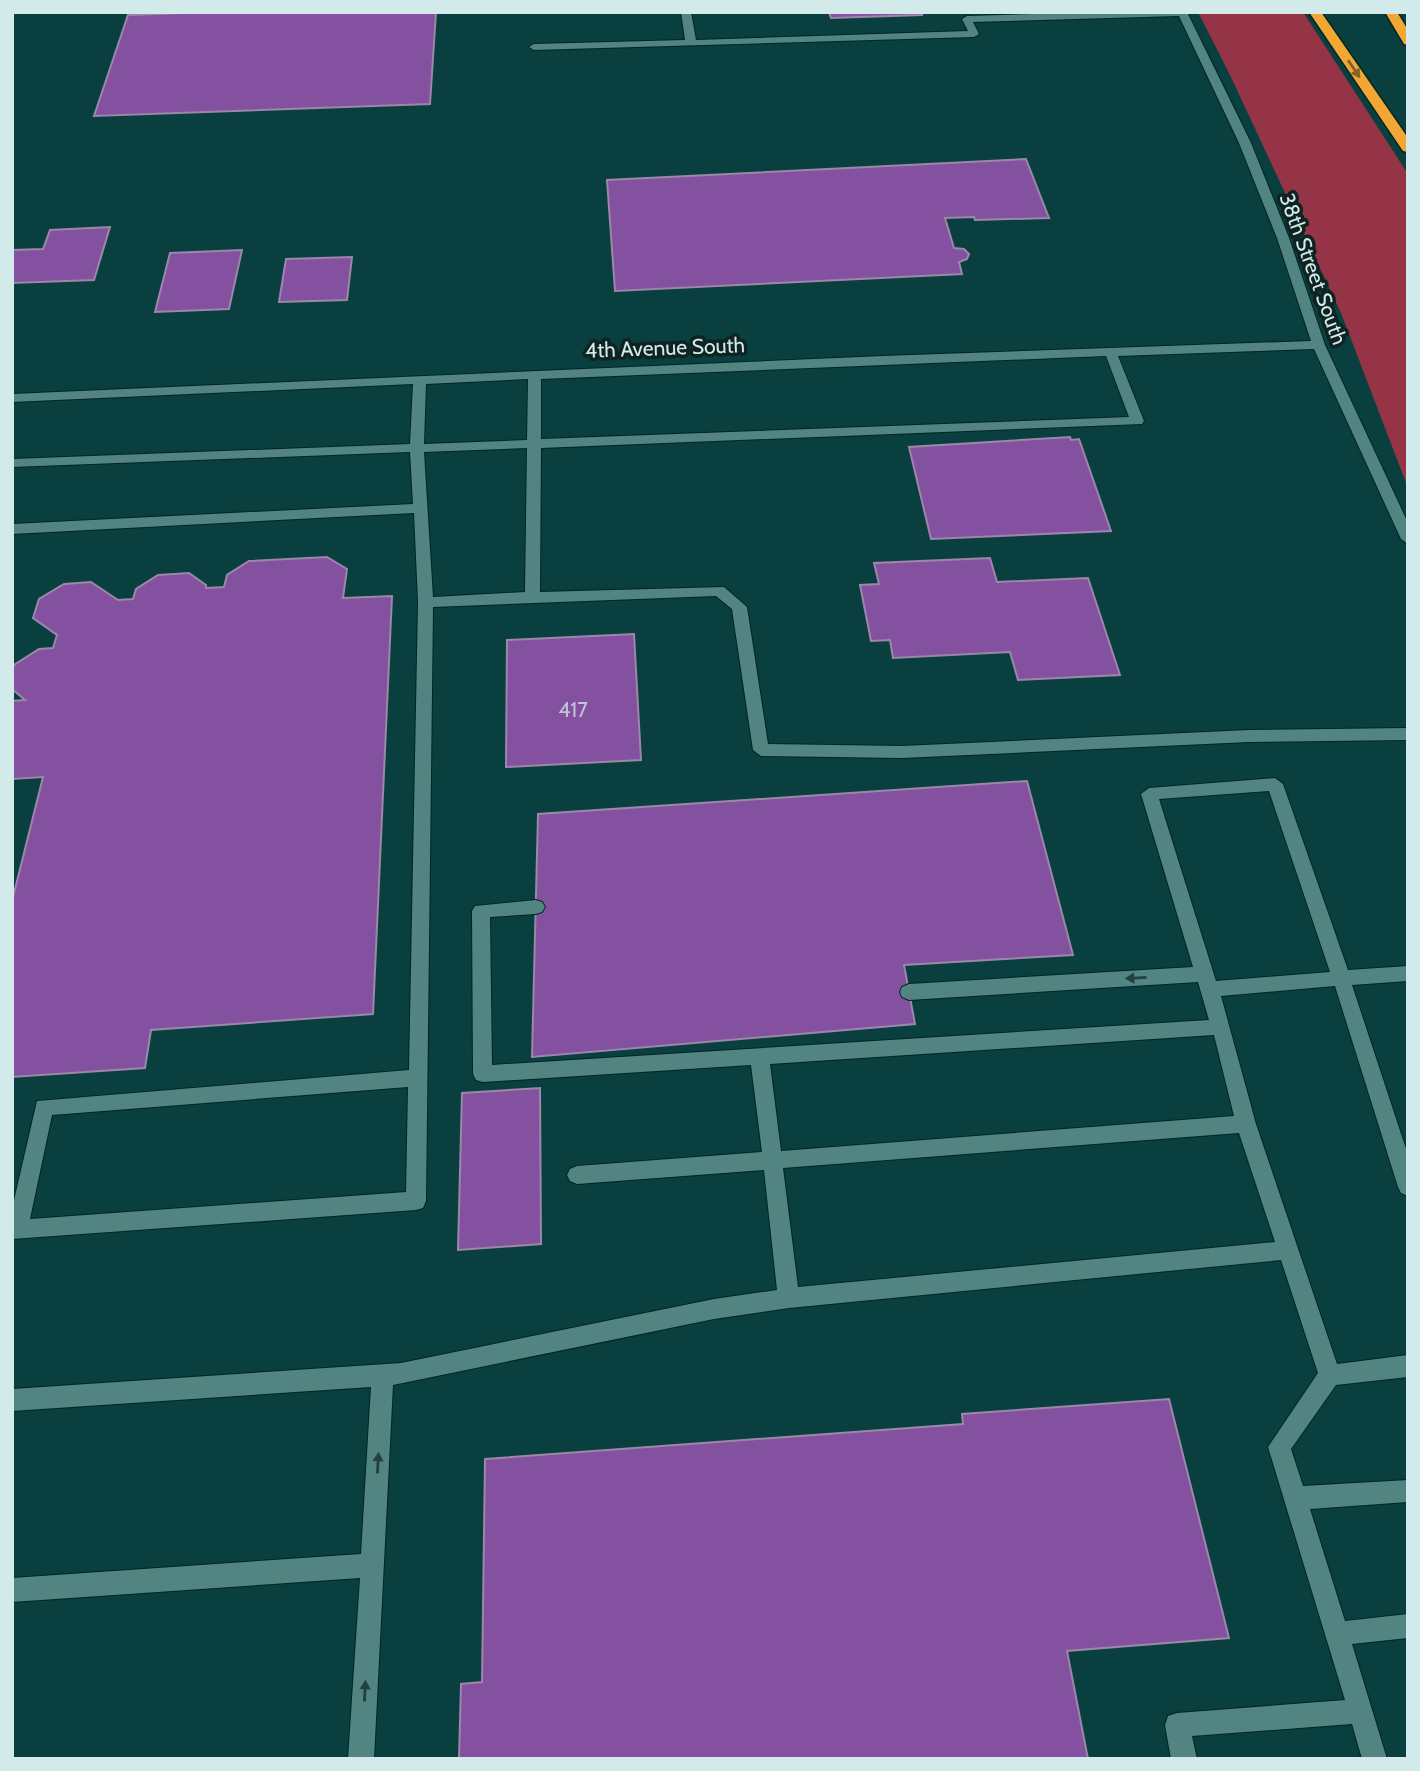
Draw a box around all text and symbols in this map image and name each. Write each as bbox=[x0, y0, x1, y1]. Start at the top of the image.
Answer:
one-way arrow bbox=[1347, 60, 1361, 78]
street label: 38th Street South bbox=[1274, 190, 1352, 348]
street label: 4th Avenue South bbox=[585, 332, 745, 363]
house number: 417 bbox=[558, 697, 588, 722]
one-way arrow bbox=[1125, 973, 1147, 984]
one-way arrow bbox=[373, 1452, 384, 1474]
one-way arrow bbox=[359, 1679, 370, 1701]

